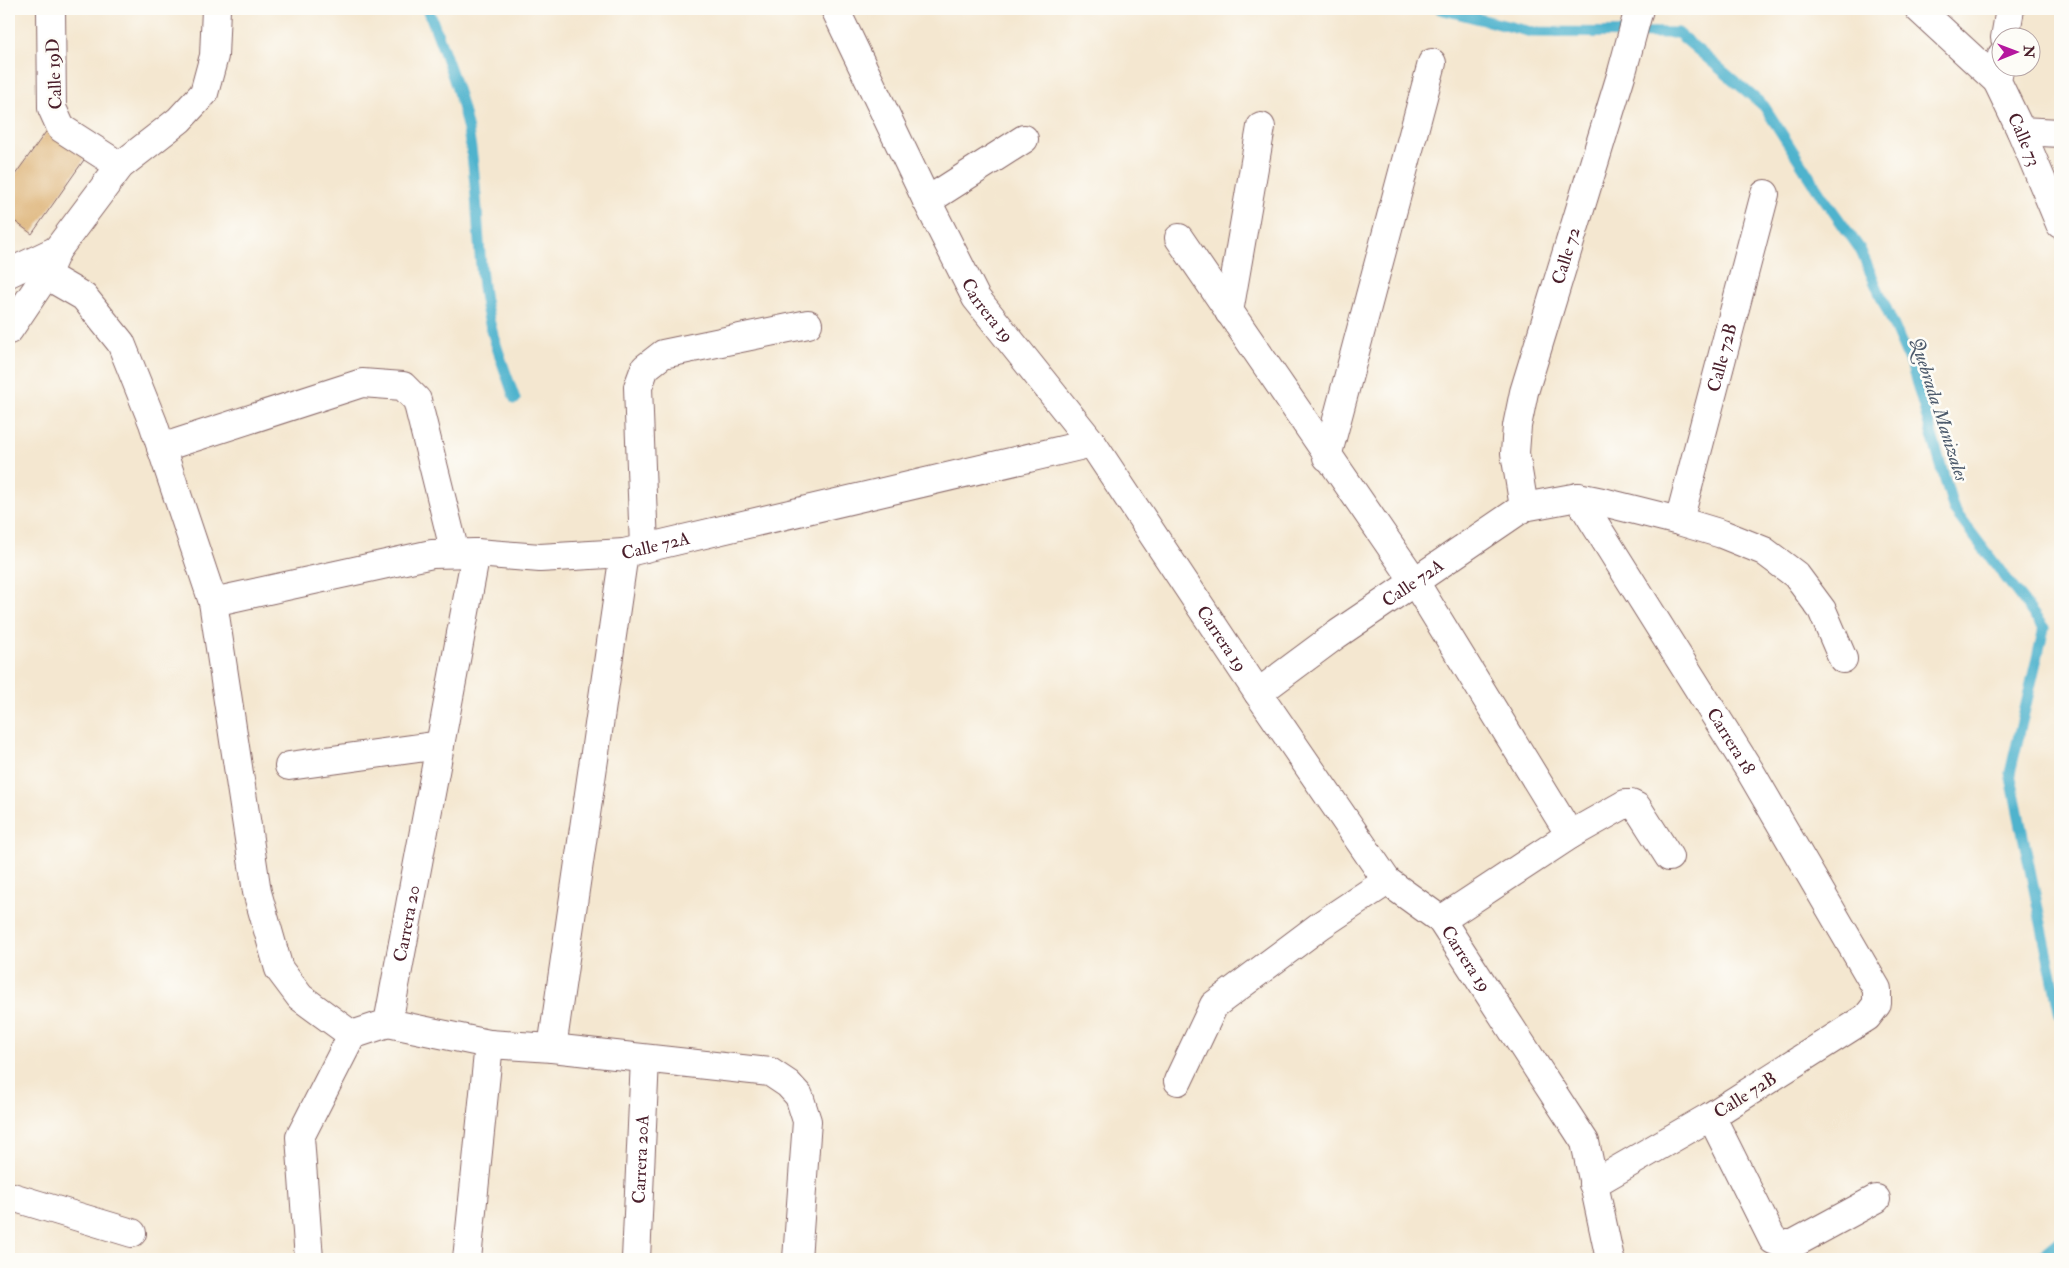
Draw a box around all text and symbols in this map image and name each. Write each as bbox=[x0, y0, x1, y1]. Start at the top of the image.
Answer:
north arrow bbox=[1992, 28, 2042, 78]
street label: Calle 19D bbox=[41, 38, 68, 110]
text: N bbox=[2020, 44, 2037, 59]
street label: Calle 73 bbox=[2002, 109, 2046, 170]
street label: Calle 72 bbox=[1547, 225, 1586, 287]
street label: Carrera 19 bbox=[956, 274, 1018, 348]
street label: Calle 72B bbox=[1702, 321, 1743, 395]
water label: Quebrada Manizales bbox=[1904, 334, 1974, 485]
street label: Calle 72A bbox=[619, 527, 693, 565]
street label: Calle 72A bbox=[1378, 554, 1449, 612]
street label: Carrera 19 bbox=[1191, 601, 1252, 676]
street label: Carrera 18 bbox=[1701, 704, 1760, 779]
street label: Carrera 20 bbox=[389, 883, 426, 964]
street label: Carrera 19 bbox=[1436, 921, 1496, 997]
street label: Calle 72B bbox=[1709, 1067, 1781, 1124]
street label: Carrera 20A bbox=[628, 1114, 655, 1204]

